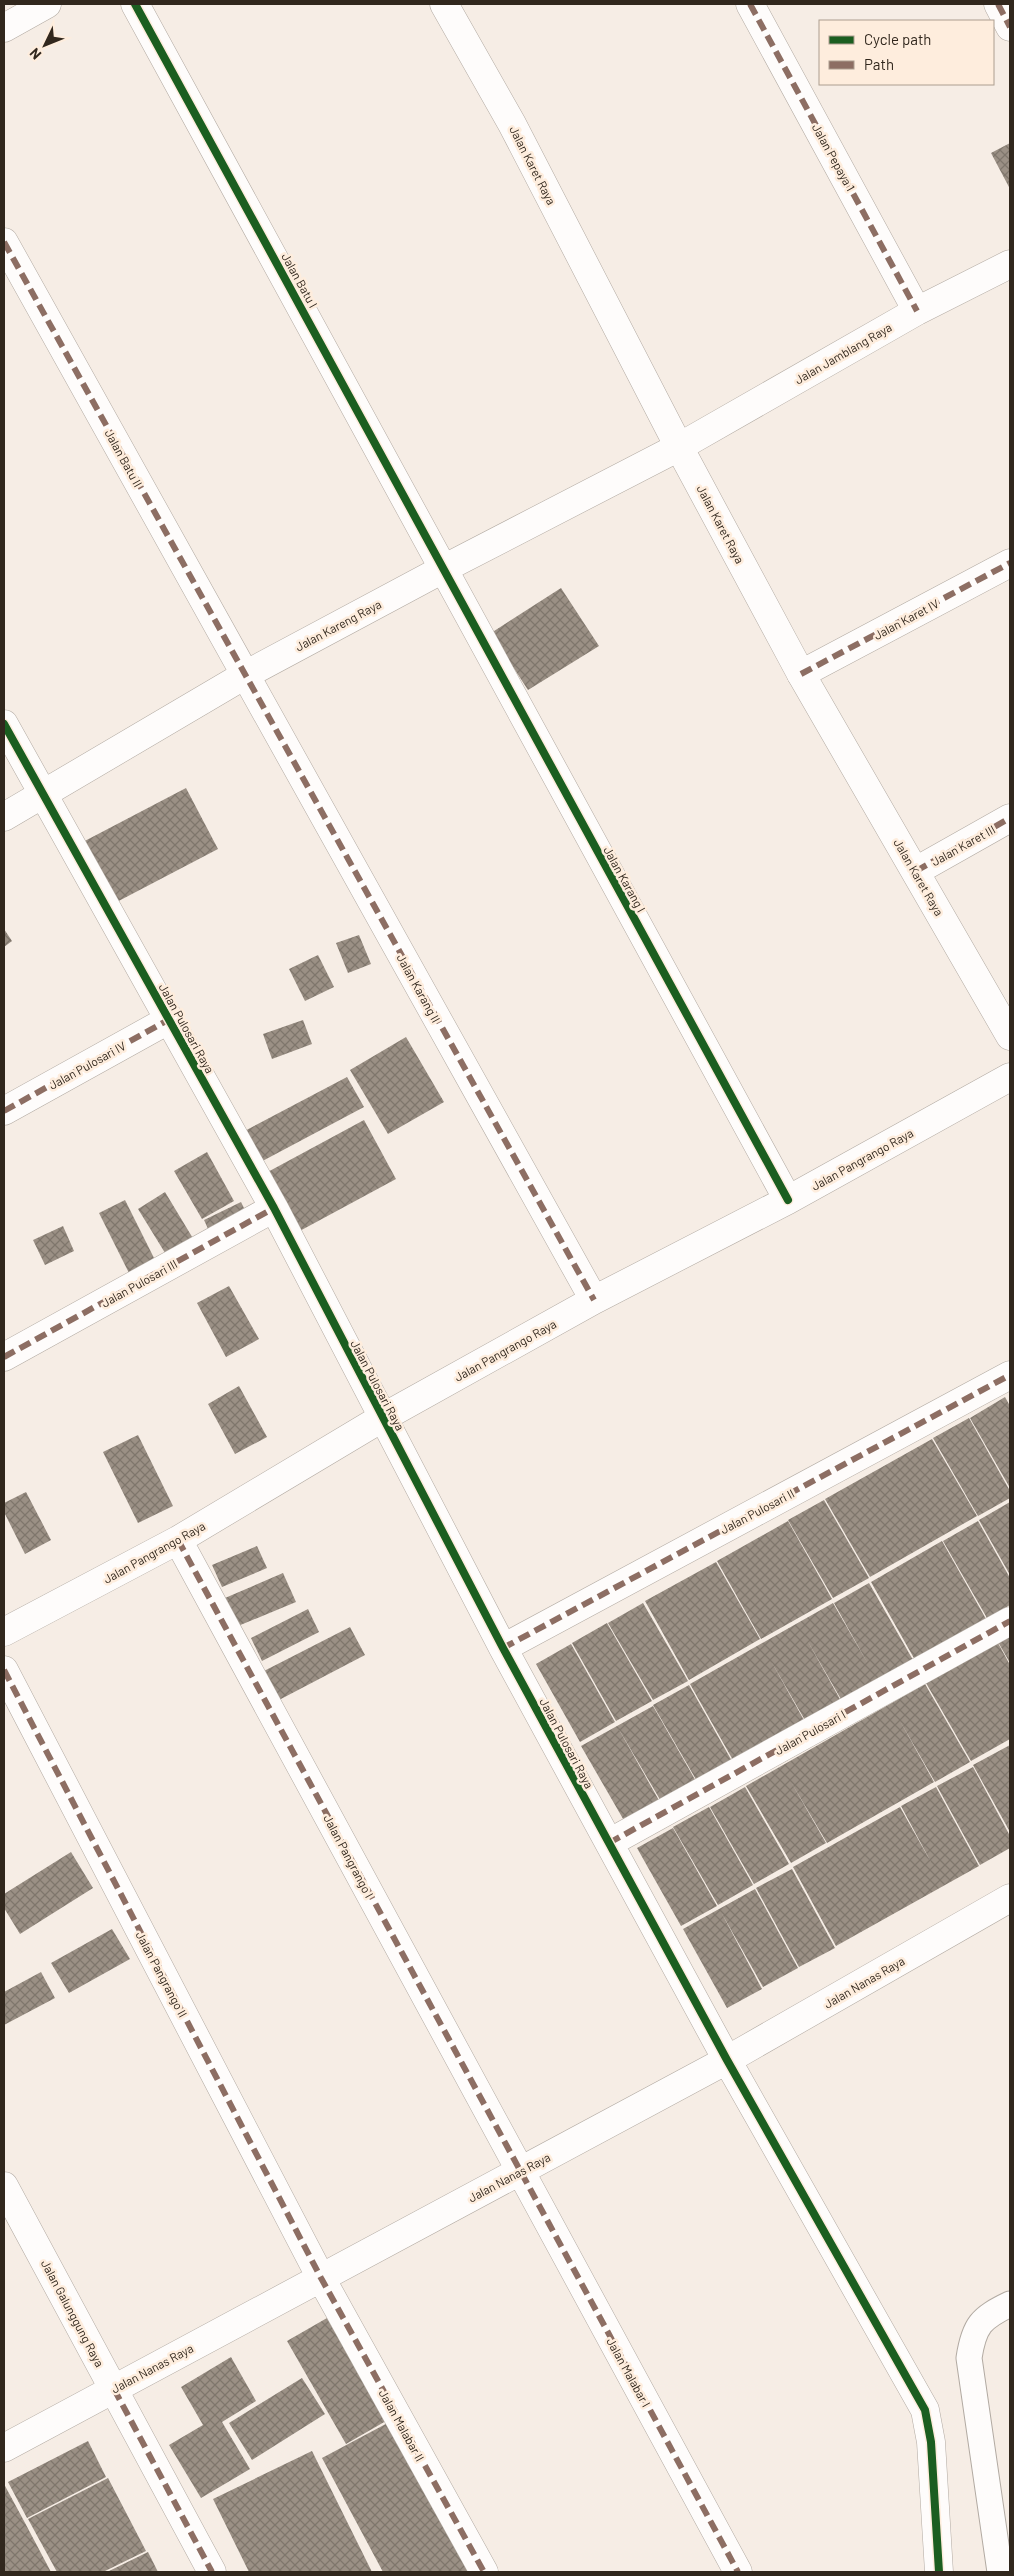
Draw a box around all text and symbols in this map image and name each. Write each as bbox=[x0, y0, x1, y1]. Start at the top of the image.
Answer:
north arrow bbox=[20, 20, 70, 70]
legend bbox=[819, 20, 994, 85]
text: Cycle path bbox=[864, 30, 931, 48]
text: N bbox=[26, 45, 45, 63]
text: Path bbox=[864, 55, 894, 73]
street label: Jalan Pepaya 1 bbox=[810, 121, 858, 193]
street label: Jalan Karet Raya bbox=[507, 123, 559, 207]
street label: Jalan Batu I bbox=[279, 250, 321, 310]
street label: Jalan Jamblang Raya bbox=[792, 320, 894, 386]
street label: Jalan Batu II bbox=[102, 427, 146, 489]
street label: Jalan Karet Raya bbox=[694, 482, 748, 566]
street label: Jalan Kareng Raya bbox=[293, 596, 383, 654]
street label: Jalan Karet IV bbox=[871, 596, 941, 642]
street label: Jalan Karet III bbox=[929, 822, 997, 868]
street label: Jalan Karet Raya bbox=[891, 836, 947, 918]
street label: Jalan Karang I bbox=[601, 844, 649, 914]
street label: Jalan Karang II bbox=[394, 951, 444, 1025]
street label: Jalan Pulosari Raya bbox=[157, 981, 217, 1075]
street label: Jalan Pulosari IV bbox=[46, 1038, 128, 1092]
street label: Jalan Pangrango Raya bbox=[809, 1125, 915, 1193]
street label: Jalan Pulosari III bbox=[99, 1256, 179, 1310]
street label: Jalan Pangrango Raya bbox=[452, 1316, 558, 1384]
street label: Jalan Pulosari Raya bbox=[348, 1337, 408, 1433]
street label: Jalan Pulosari II bbox=[718, 1486, 796, 1536]
street label: Jalan Pangrango Raya bbox=[101, 1518, 207, 1586]
street label: Jalan Pulosari Raya bbox=[537, 1695, 597, 1791]
street label: Jalan Pulosari I bbox=[772, 1707, 848, 1757]
street label: Jalan Pangrango I bbox=[321, 1812, 377, 1900]
street label: Jalan Pangrango II bbox=[133, 1929, 191, 2019]
street label: Jalan Nanas Raya bbox=[821, 1953, 907, 2011]
street label: Jalan Nanas Raya bbox=[466, 2150, 552, 2204]
street label: Jalan Galunggung Raya bbox=[39, 2257, 107, 2369]
street label: Jalan Malabar I bbox=[604, 2335, 654, 2409]
street label: Jalan Nanas Raya bbox=[109, 2341, 195, 2395]
street label: Jalan Malabar II bbox=[376, 2387, 428, 2463]

